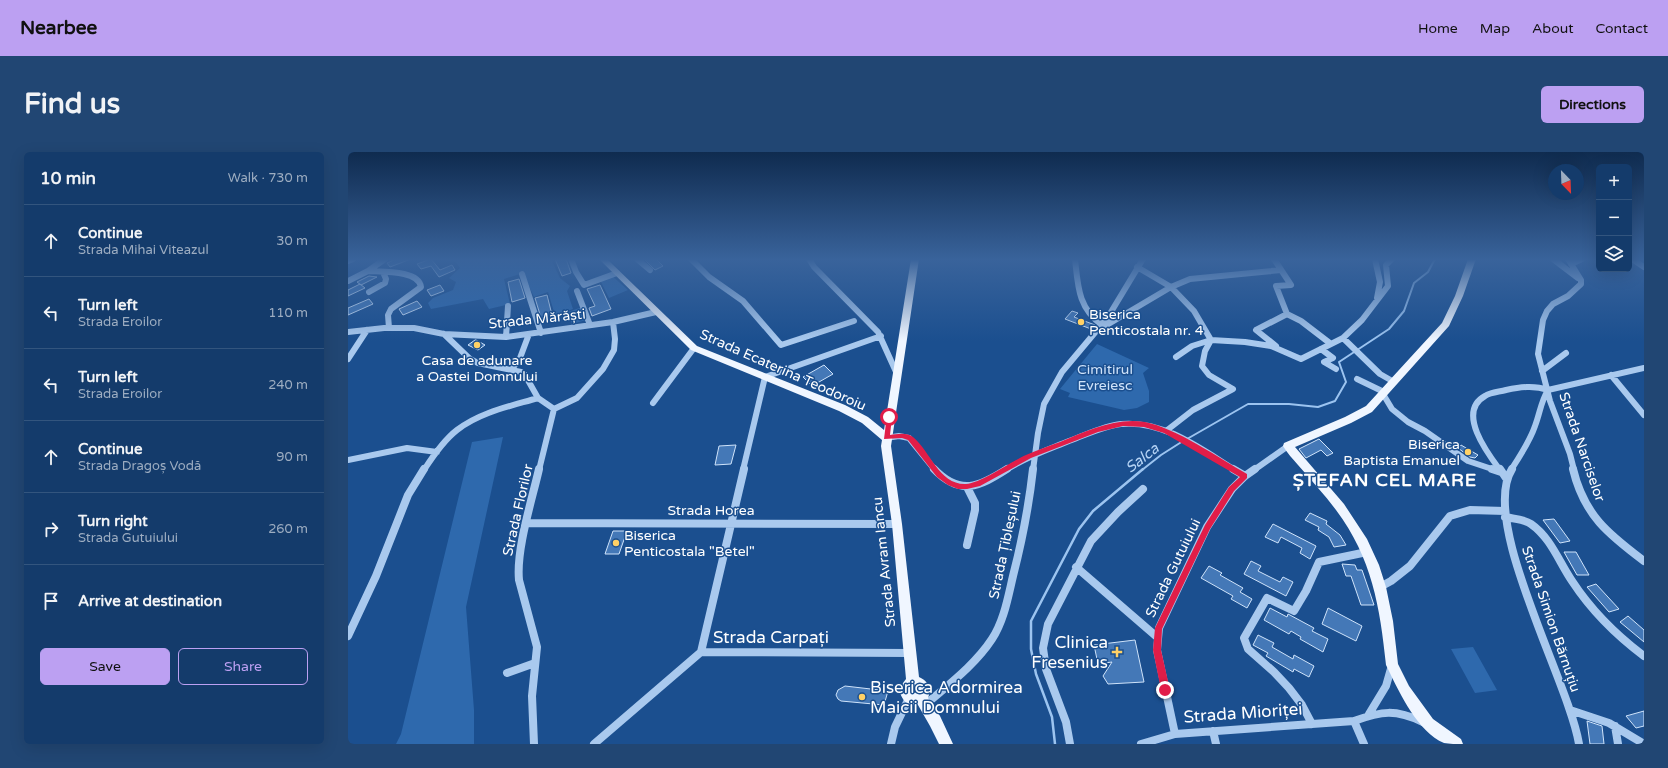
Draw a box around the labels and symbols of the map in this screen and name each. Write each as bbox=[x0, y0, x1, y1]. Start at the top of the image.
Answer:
north arrow bbox=[1548, 164, 1584, 200]
street label: Strada Mărăști bbox=[488, 305, 586, 333]
place label: Biserica Penticostala nr. 4 bbox=[1089, 306, 1204, 339]
marker: Biserica Penticostala nr. 4 bbox=[1076, 317, 1086, 327]
street label: Strada Ecaterina Teodoroiu bbox=[697, 326, 869, 414]
marker: Casa de adunare a Oastei Domnului bbox=[472, 340, 482, 350]
place label: Casa de adunare a Oastei Domnului bbox=[416, 352, 538, 385]
park label: Cimitirul Evreiesc bbox=[1077, 361, 1133, 394]
street label: Strada Narciselor bbox=[1555, 390, 1609, 504]
route start bbox=[880, 408, 898, 426]
place label: Biserica Baptista Emanuel bbox=[1343, 436, 1460, 469]
water label: Salca bbox=[1122, 439, 1163, 477]
marker: Biserica Baptista Emanuel bbox=[1463, 447, 1473, 457]
street label: Strada Florilor bbox=[499, 462, 537, 558]
district label: ȘTEFAN CEL MARE bbox=[1293, 469, 1477, 491]
street label: Strada Țibleșului bbox=[985, 489, 1025, 601]
street label: Strada Avram Iancu bbox=[869, 496, 899, 628]
street label: Strada Horea bbox=[667, 502, 755, 519]
street label: Strada Gutuiului bbox=[1142, 516, 1204, 620]
place label: Biserica Penticostala "Betel" bbox=[624, 527, 755, 560]
marker: Biserica Penticostala "Betel" bbox=[611, 538, 621, 548]
street label: Strada Simion Bărnuțiu bbox=[1518, 544, 1584, 694]
street label: Strada Carpați bbox=[713, 627, 829, 648]
place label: Clinica Fresenius bbox=[1031, 632, 1108, 673]
marker: Clinica Fresenius bbox=[1111, 646, 1123, 658]
place label: Biserica Adormirea Maicii Domnului bbox=[870, 677, 1023, 718]
route end bbox=[1156, 681, 1174, 699]
marker: Biserica Adormirea Maicii Domnului bbox=[857, 692, 867, 702]
street label: Strada Mioriței bbox=[1183, 698, 1303, 728]

